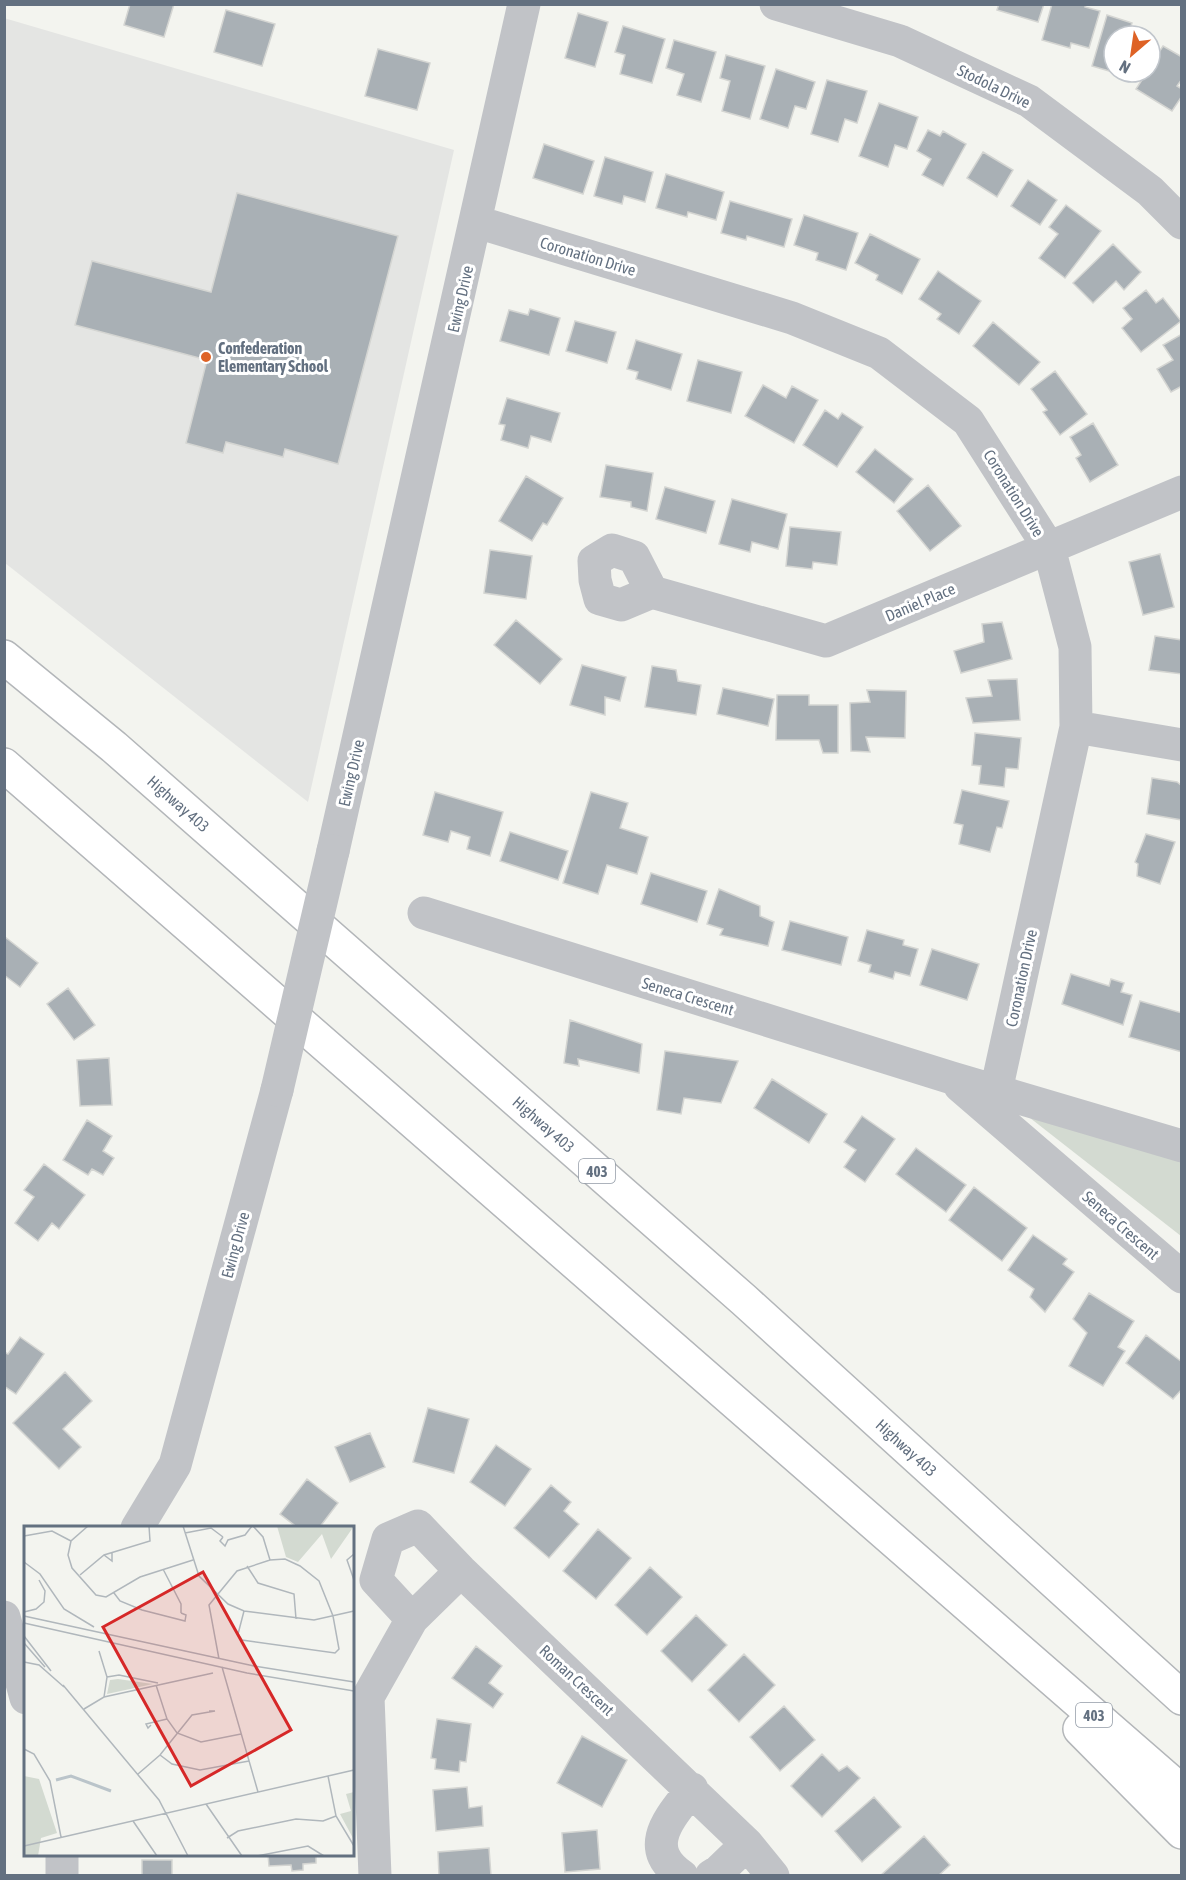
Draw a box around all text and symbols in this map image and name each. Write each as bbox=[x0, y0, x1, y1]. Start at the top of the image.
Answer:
north arrow bbox=[1102, 24, 1162, 84]
text: N bbox=[1116, 57, 1133, 77]
street label: Stodola Drive bbox=[955, 61, 1033, 111]
street label: Coronation Drive bbox=[538, 233, 638, 279]
street label: Ewing Drive bbox=[444, 264, 477, 334]
place label: Confederation Elementary School bbox=[218, 339, 329, 375]
marker: Confederation Elementary School bbox=[199, 350, 213, 364]
street label: Coronation Drive bbox=[980, 446, 1048, 540]
street label: Daniel Place bbox=[882, 579, 958, 625]
street label: Ewing Drive bbox=[335, 738, 368, 808]
street label: Highway 403 bbox=[144, 772, 213, 835]
street label: Coronation Drive bbox=[1002, 928, 1040, 1028]
street label: Seneca Crescent bbox=[640, 974, 736, 1019]
street label: Highway 403 bbox=[509, 1092, 578, 1156]
road number: 403 bbox=[579, 1159, 615, 1183]
street label: Seneca Crescent bbox=[1079, 1187, 1163, 1263]
street label: Ewing Drive bbox=[218, 1210, 253, 1280]
street label: Highway 403 bbox=[872, 1416, 941, 1480]
inset map bbox=[24, 1526, 354, 1856]
street label: Roman Crescent bbox=[536, 1641, 618, 1719]
road number: 403 bbox=[1076, 1703, 1112, 1727]

